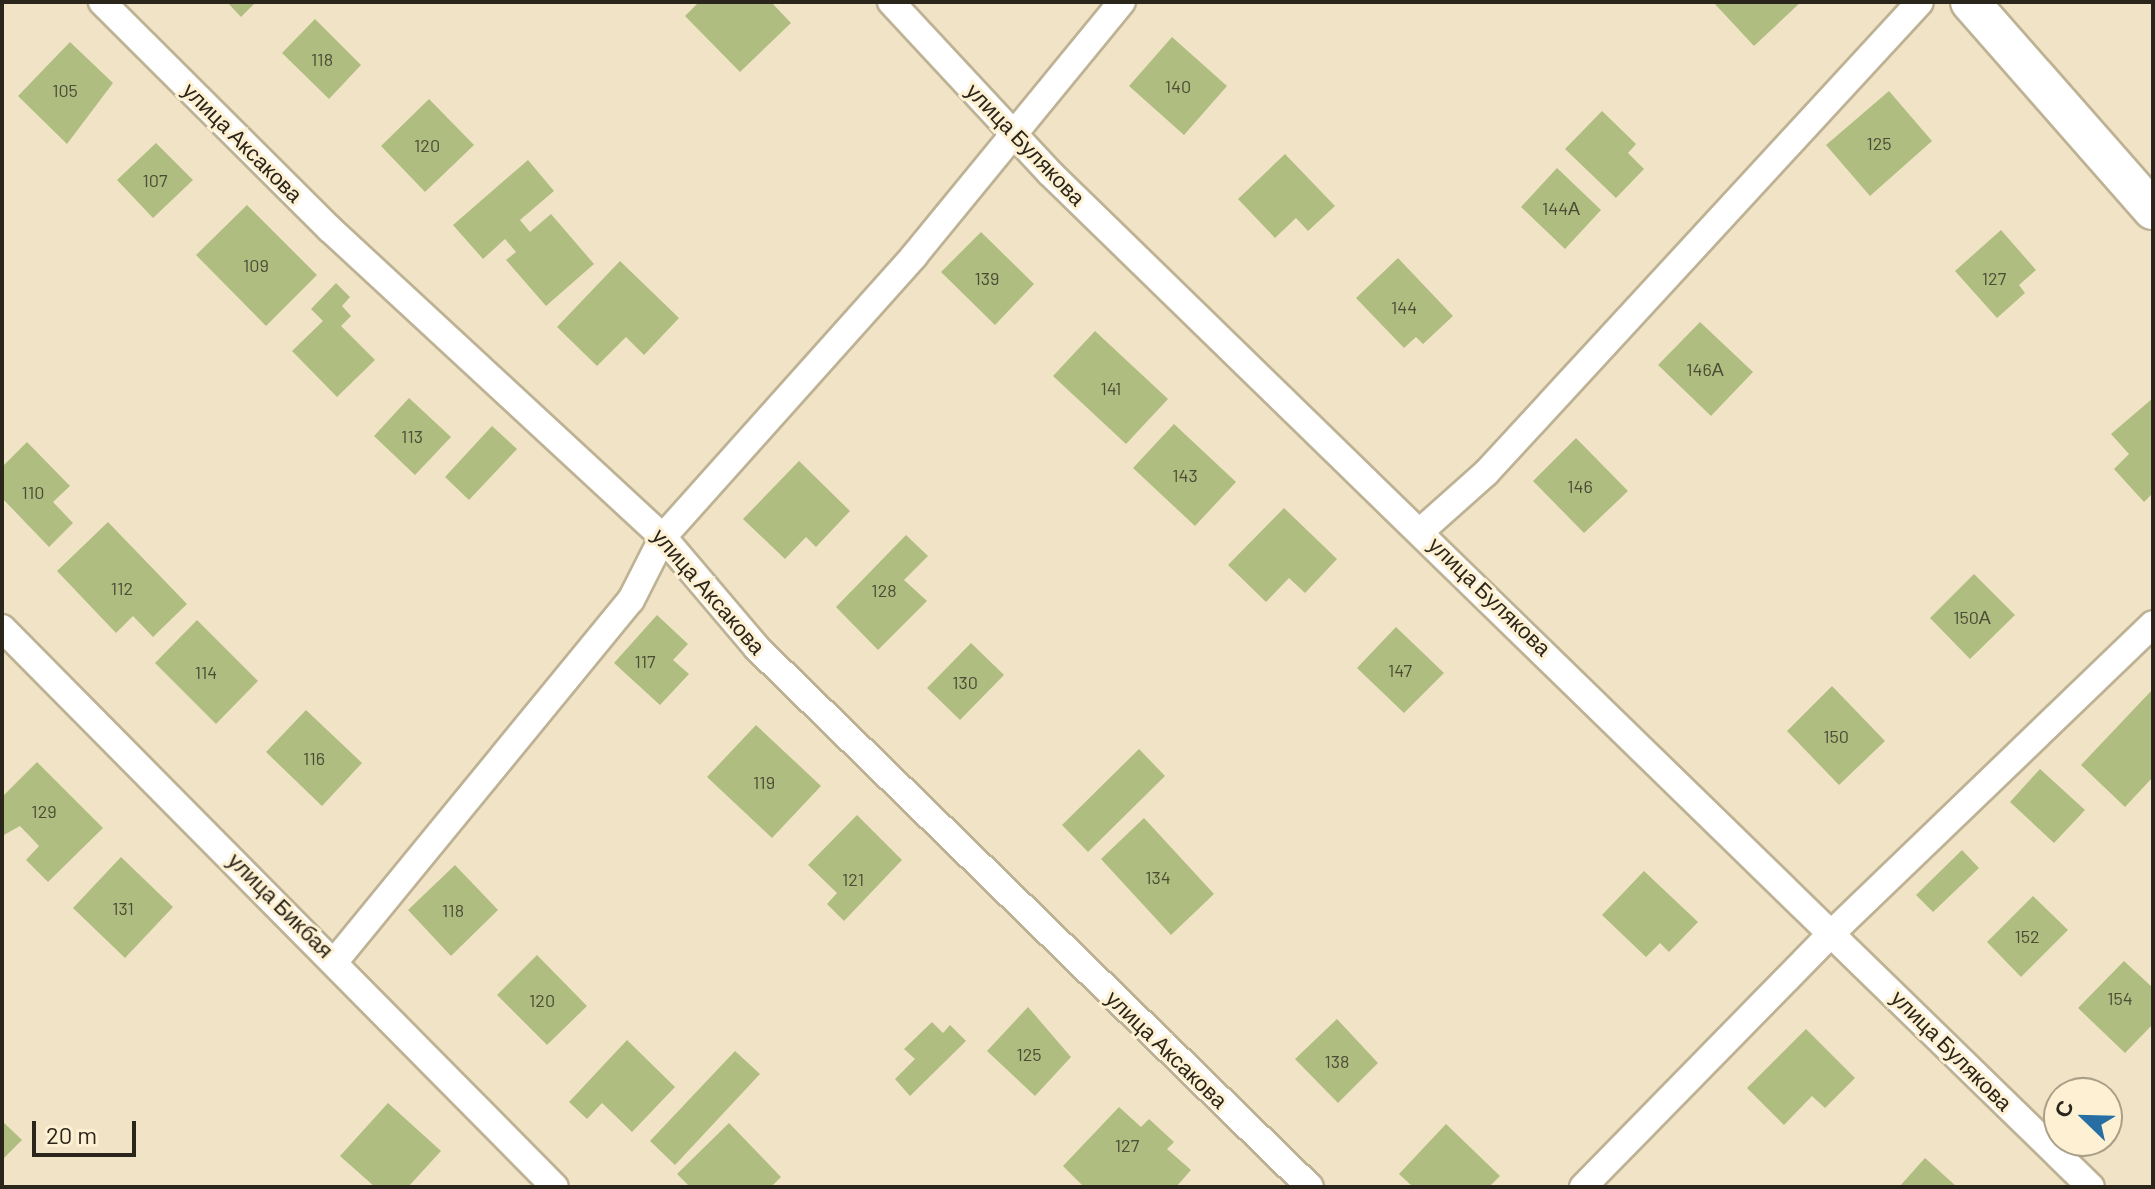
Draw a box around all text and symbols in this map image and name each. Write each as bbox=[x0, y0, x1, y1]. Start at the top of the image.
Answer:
house number: 118 bbox=[311, 48, 333, 70]
house number: 140 bbox=[1165, 75, 1191, 97]
street label: улица Аксакова bbox=[178, 77, 308, 207]
street label: улица Булякова bbox=[961, 77, 1091, 211]
house number: 105 bbox=[52, 79, 78, 101]
house number: 125 bbox=[1866, 132, 1892, 154]
house number: 120 bbox=[414, 134, 440, 156]
house number: 107 bbox=[143, 169, 167, 191]
house number: 144А bbox=[1542, 197, 1580, 219]
house number: 109 bbox=[243, 254, 269, 276]
house number: 139 bbox=[975, 267, 999, 289]
house number: 127 bbox=[1982, 267, 2006, 289]
house number: 144 bbox=[1391, 296, 1417, 318]
house number: 146А bbox=[1686, 358, 1724, 380]
house number: 141 bbox=[1101, 377, 1121, 399]
house number: 113 bbox=[401, 425, 423, 447]
house number: 143 bbox=[1172, 464, 1198, 486]
house number: 146 bbox=[1567, 475, 1593, 497]
house number: 110 bbox=[22, 481, 44, 503]
street label: улица Аксакова bbox=[647, 523, 771, 659]
street label: улица Булякова bbox=[1423, 531, 1557, 661]
house number: 112 bbox=[111, 577, 133, 599]
house number: 128 bbox=[871, 579, 897, 601]
house number: 150А bbox=[1953, 606, 1991, 628]
house number: 117 bbox=[634, 650, 656, 672]
house number: 147 bbox=[1388, 659, 1412, 681]
house number: 114 bbox=[195, 661, 217, 683]
house number: 130 bbox=[952, 671, 978, 693]
house number: 150 bbox=[1823, 725, 1849, 747]
house number: 116 bbox=[303, 747, 325, 769]
house number: 119 bbox=[753, 771, 775, 793]
house number: 129 bbox=[31, 800, 57, 822]
street label: улица Бикбая bbox=[223, 847, 339, 963]
house number: 134 bbox=[1145, 866, 1171, 888]
house number: 121 bbox=[842, 868, 864, 890]
house number: 131 bbox=[112, 897, 134, 919]
house number: 118 bbox=[442, 899, 464, 921]
house number: 152 bbox=[2014, 925, 2040, 947]
street label: улица Аксакова bbox=[1101, 984, 1233, 1114]
street label: улица Булякова bbox=[1886, 984, 2018, 1116]
house number: 154 bbox=[2107, 987, 2133, 1009]
house number: 120 bbox=[529, 989, 555, 1011]
house number: 125 bbox=[1016, 1043, 1042, 1065]
house number: 138 bbox=[1325, 1050, 1349, 1072]
north arrow bbox=[2043, 1077, 2123, 1157]
text: С bbox=[2048, 1096, 2078, 1121]
scale bar bbox=[36, 1105, 140, 1155]
text: 20 m bbox=[46, 1120, 97, 1149]
house number: 127 bbox=[1115, 1134, 1139, 1156]

